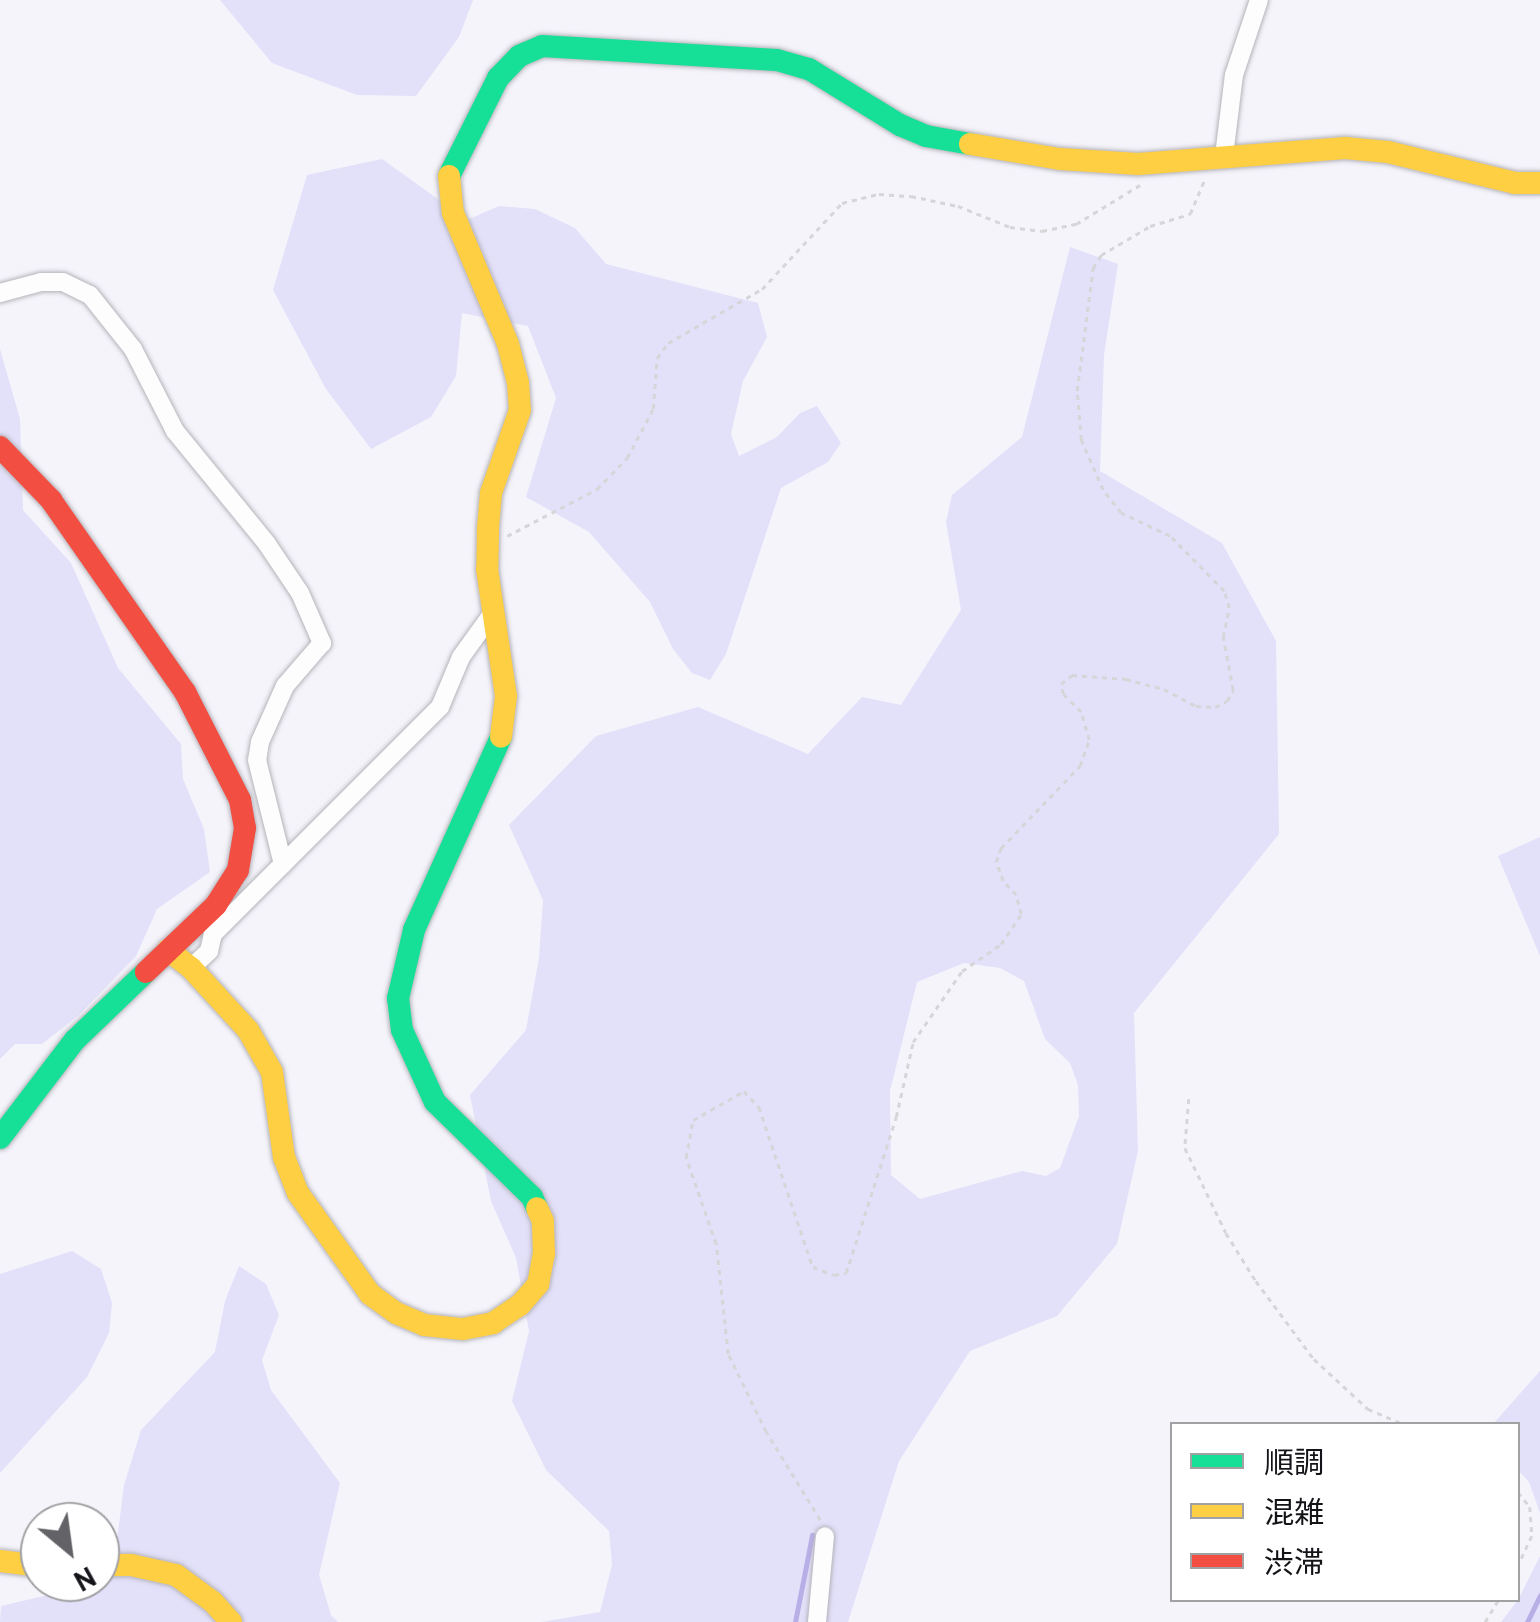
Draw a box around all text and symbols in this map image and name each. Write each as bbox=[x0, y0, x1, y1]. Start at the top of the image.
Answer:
legend bbox=[1170, 1422, 1520, 1602]
text: 順調 bbox=[1264, 1447, 1324, 1484]
text: 混雑 bbox=[1264, 1497, 1324, 1534]
north arrow bbox=[20, 1502, 120, 1602]
text: 渋滞 bbox=[1264, 1547, 1324, 1584]
text: N bbox=[66, 1556, 101, 1597]

